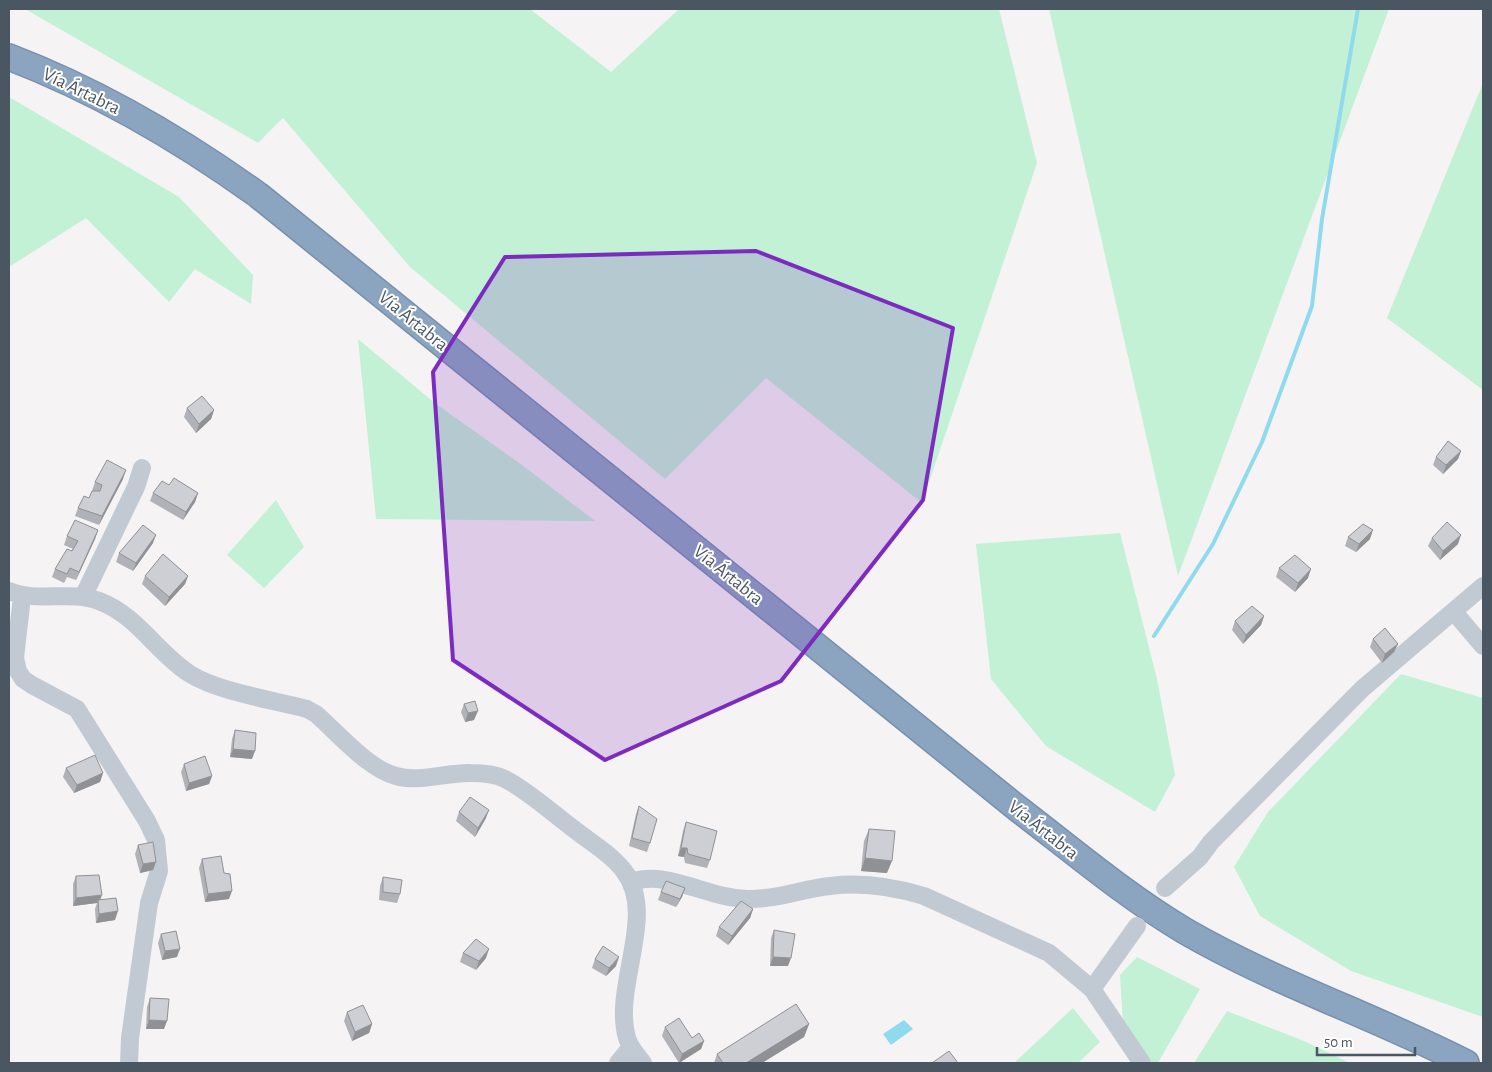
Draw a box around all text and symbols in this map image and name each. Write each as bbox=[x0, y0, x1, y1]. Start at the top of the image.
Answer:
street label: Vía Ártabra bbox=[40, 63, 124, 118]
street label: Vía Ártabra bbox=[375, 286, 453, 355]
street label: Vía Ártabra bbox=[690, 540, 768, 609]
street label: Vía Ártabra bbox=[1004, 795, 1083, 863]
scale bar bbox=[1317, 1024, 1414, 1056]
text: 50 m bbox=[1324, 1035, 1353, 1050]

